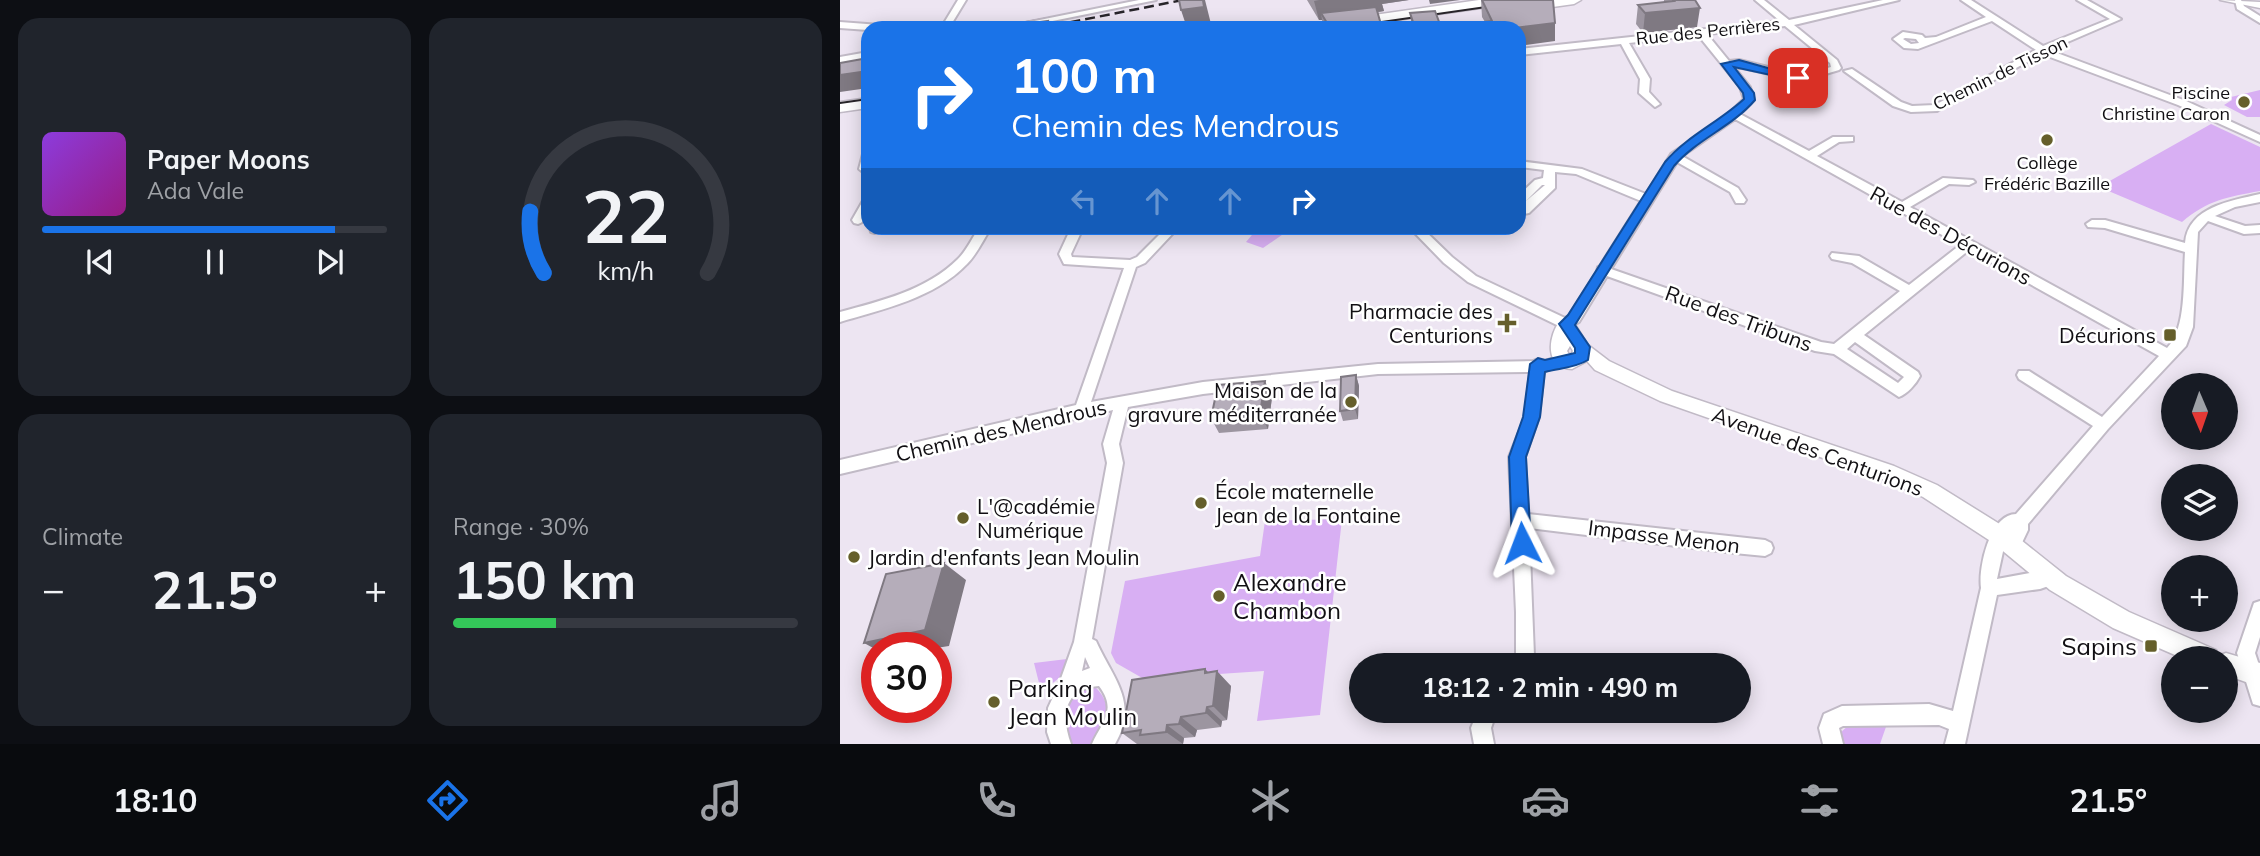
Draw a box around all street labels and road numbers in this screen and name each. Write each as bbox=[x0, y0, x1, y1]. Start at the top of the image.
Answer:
street label: Rue des Perrières bbox=[1635, 12, 1781, 50]
street label: Chemin de Tisson bbox=[1929, 30, 2071, 116]
street label: Rue des Décurions bbox=[1866, 180, 2036, 290]
street label: Rue des Tribuns bbox=[1662, 279, 1816, 357]
street label: Chemin des Mendrous bbox=[893, 393, 1109, 467]
street label: Avenue des Centurions bbox=[1709, 401, 1927, 501]
street label: Impasse Menon bbox=[1587, 514, 1741, 558]

